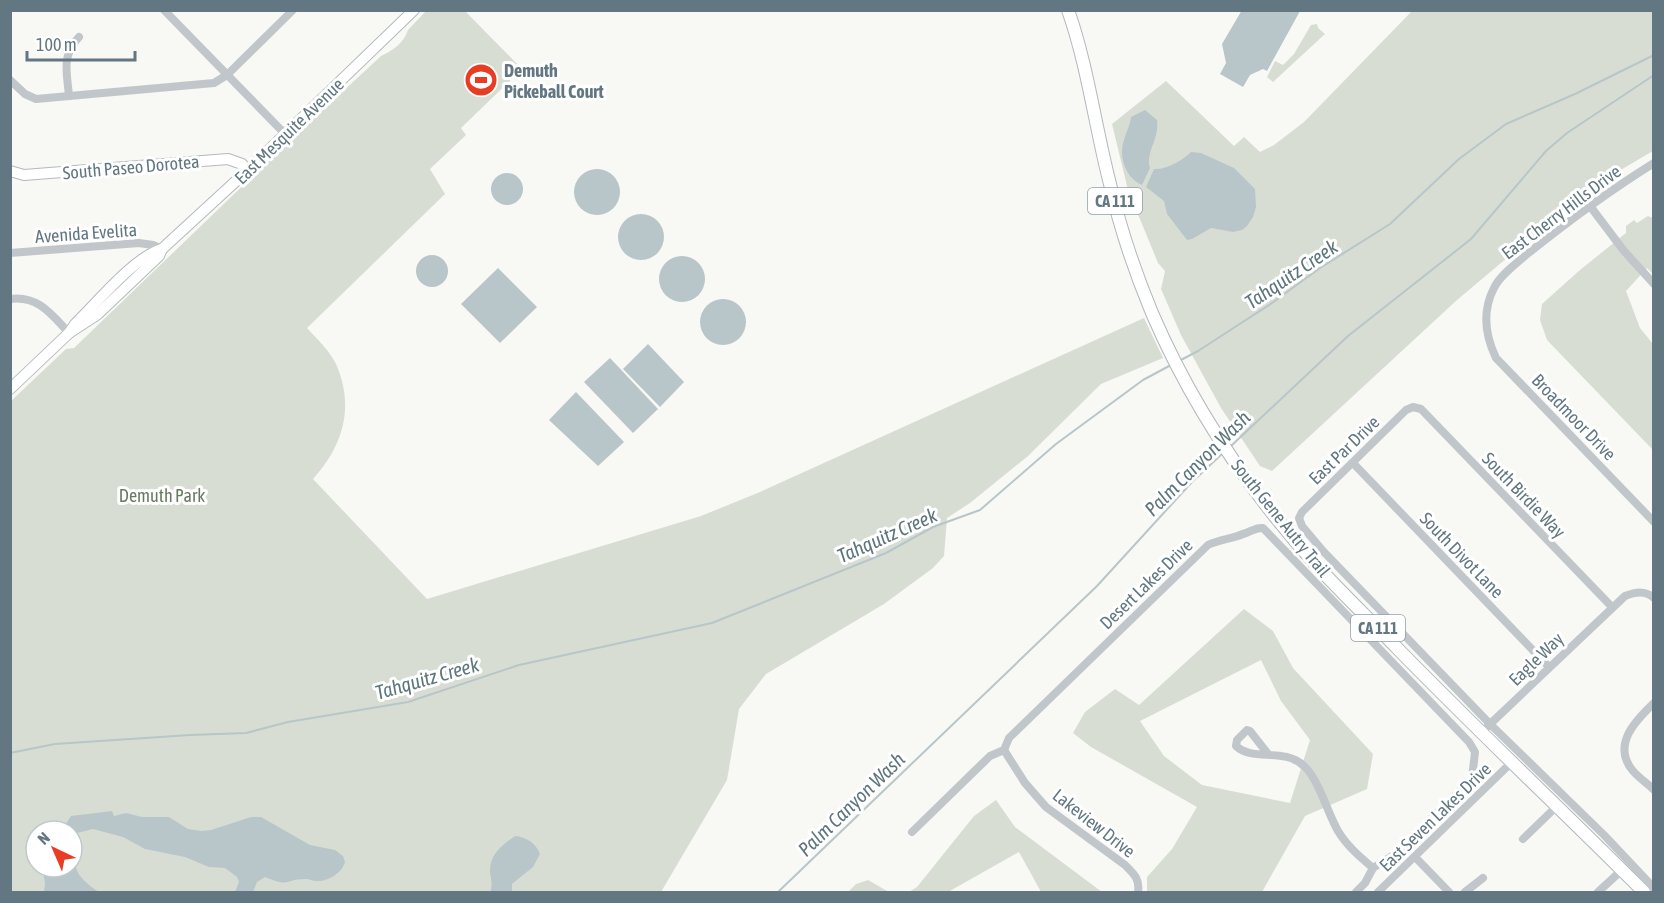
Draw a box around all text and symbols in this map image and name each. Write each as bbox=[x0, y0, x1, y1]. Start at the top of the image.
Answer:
scale bar bbox=[27, 24, 135, 62]
text: 100 m bbox=[36, 34, 77, 55]
place label: Demuth Pickeball Court bbox=[504, 60, 604, 102]
sports icon: Demuth Pickeball Court bbox=[463, 62, 499, 98]
street label: East Mesquite Avenue bbox=[230, 74, 348, 188]
street label: South Paseo Dorotea bbox=[62, 151, 200, 183]
street label: East Cherry Hills Drive bbox=[1497, 160, 1625, 264]
road number: CA 111 bbox=[1088, 188, 1142, 214]
street label: Avenida Evelita bbox=[34, 219, 138, 247]
water label: Tahquitz Creek bbox=[1240, 234, 1342, 313]
street label: Broadmoor Drive bbox=[1528, 369, 1620, 465]
water label: Palm Canyon Wash bbox=[1140, 405, 1255, 520]
street label: East Par Drive bbox=[1304, 411, 1384, 489]
street label: South Birdie Way bbox=[1478, 448, 1570, 542]
street label: South Gene Autry Trail bbox=[1227, 455, 1335, 581]
park label: Demuth Park bbox=[119, 485, 205, 506]
water label: Tahquitz Creek bbox=[833, 503, 941, 567]
street label: South Divot Lane bbox=[1416, 508, 1508, 602]
street label: Desert Lakes Drive bbox=[1095, 535, 1197, 633]
road number: CA 111 bbox=[1351, 615, 1405, 641]
street label: Eagle Way bbox=[1504, 628, 1568, 690]
water label: Tahquitz Creek bbox=[372, 652, 482, 704]
water label: Palm Canyon Wash bbox=[793, 747, 909, 861]
street label: East Seven Lakes Drive bbox=[1375, 758, 1495, 876]
street label: Lakeview Drive bbox=[1049, 784, 1139, 862]
north arrow bbox=[24, 819, 84, 879]
text: N bbox=[34, 828, 53, 848]

